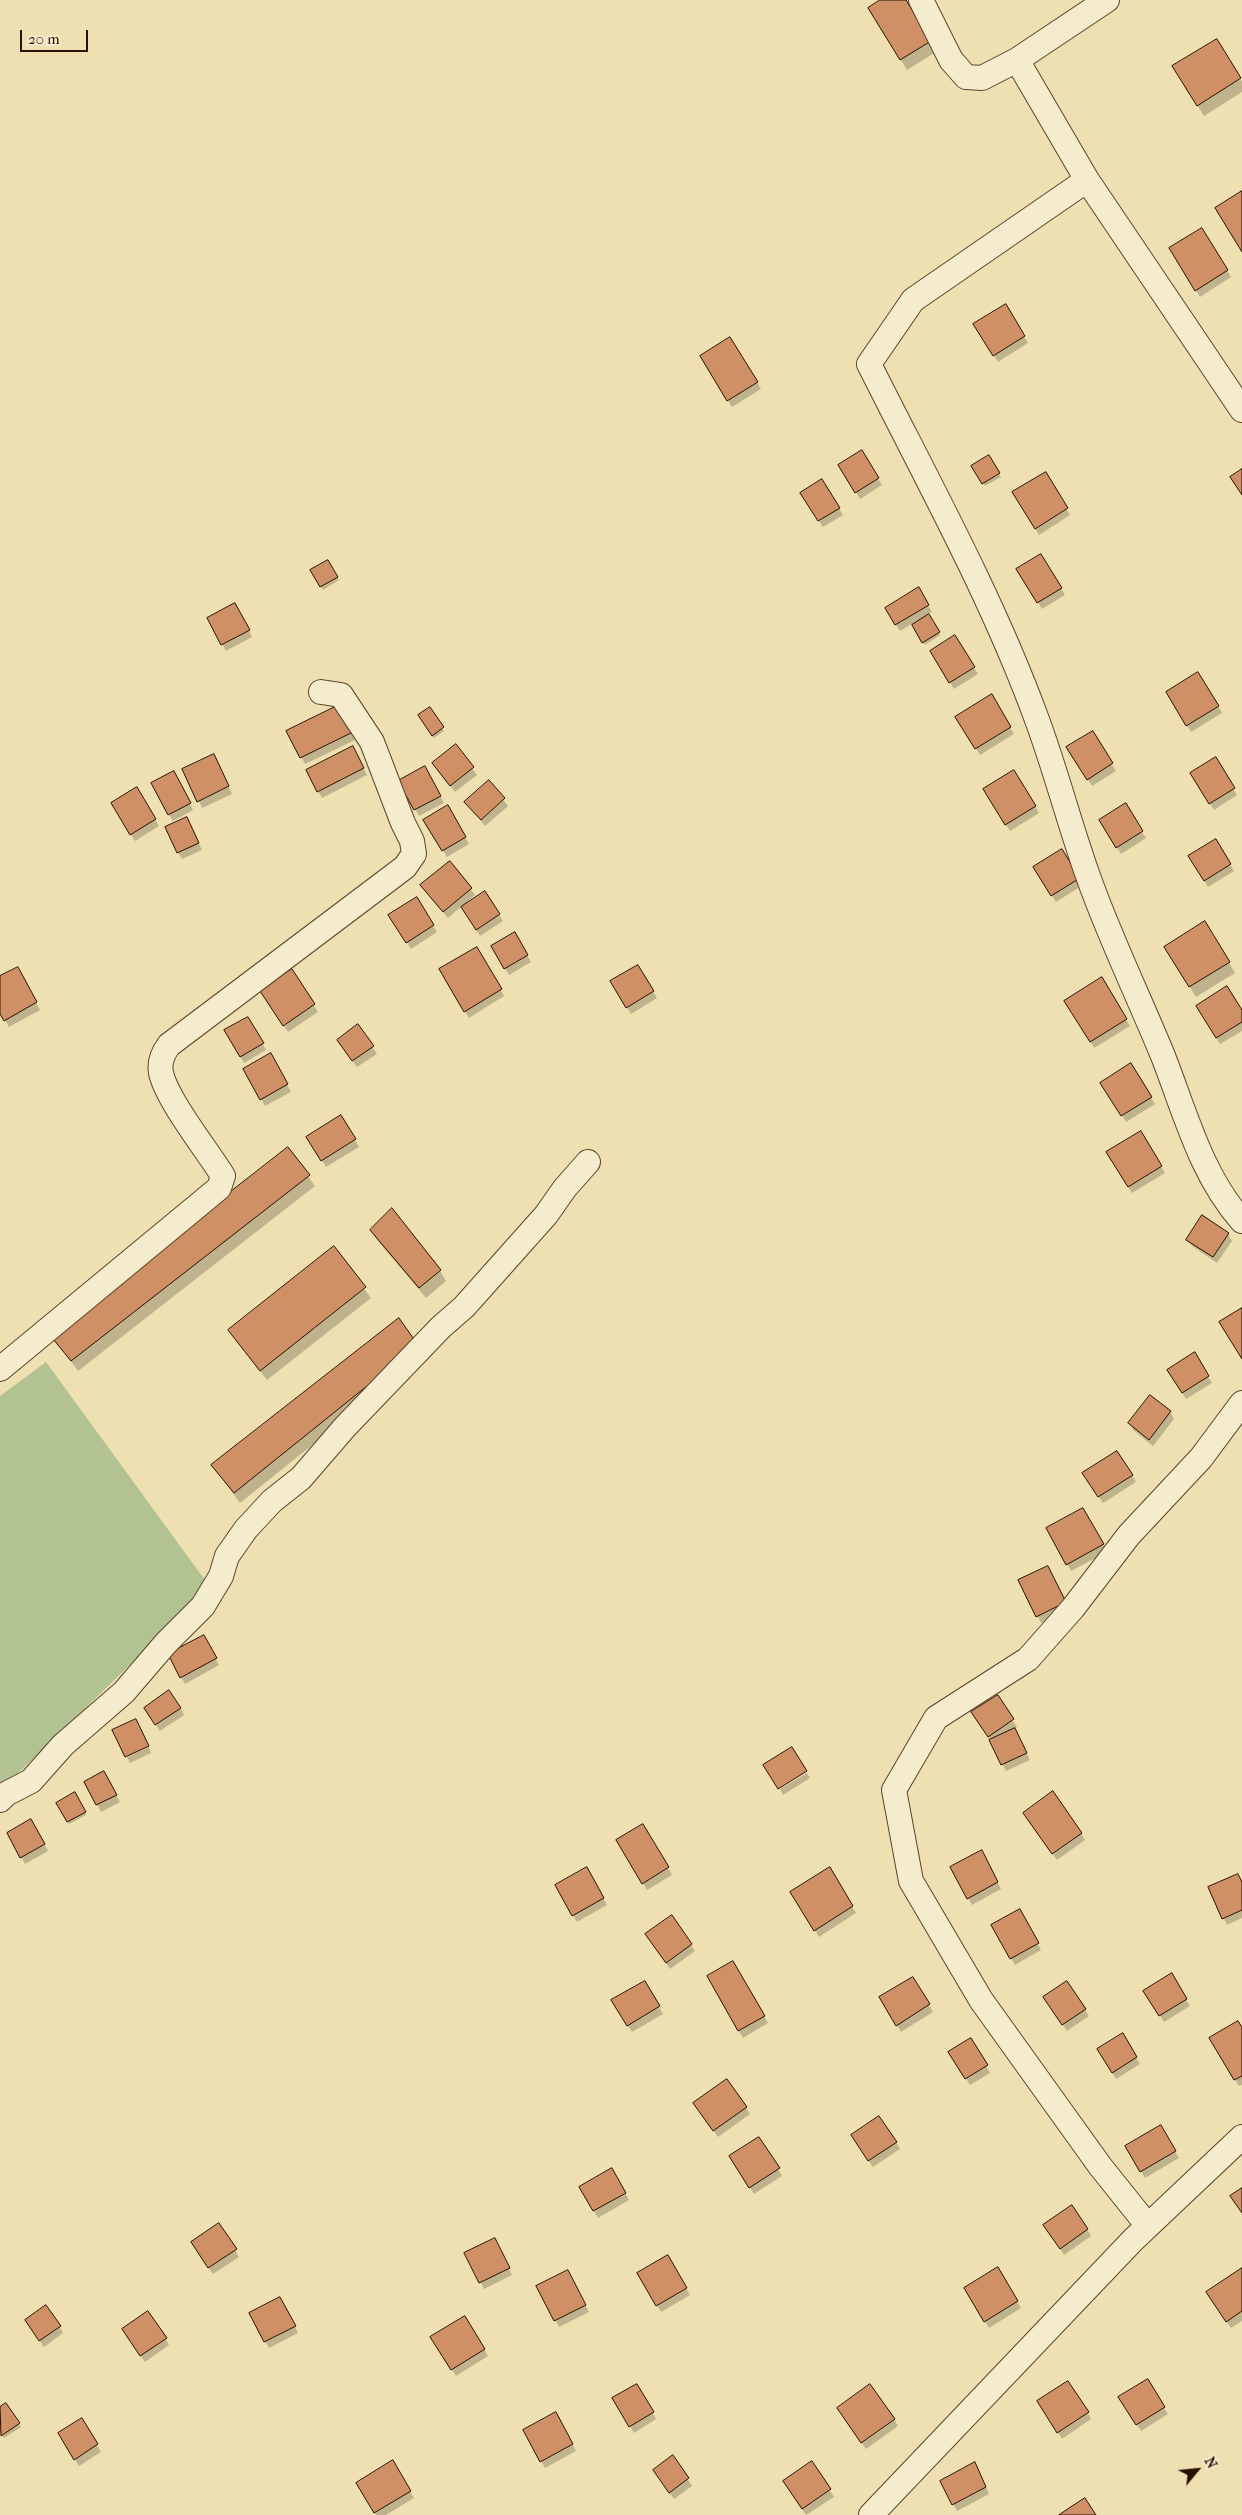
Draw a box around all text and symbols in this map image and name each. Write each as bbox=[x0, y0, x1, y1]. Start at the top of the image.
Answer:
scale bar bbox=[22, 20, 90, 52]
text: 20 m bbox=[28, 30, 60, 48]
north arrow bbox=[1172, 2445, 1222, 2495]
text: N bbox=[1201, 2454, 1221, 2471]

